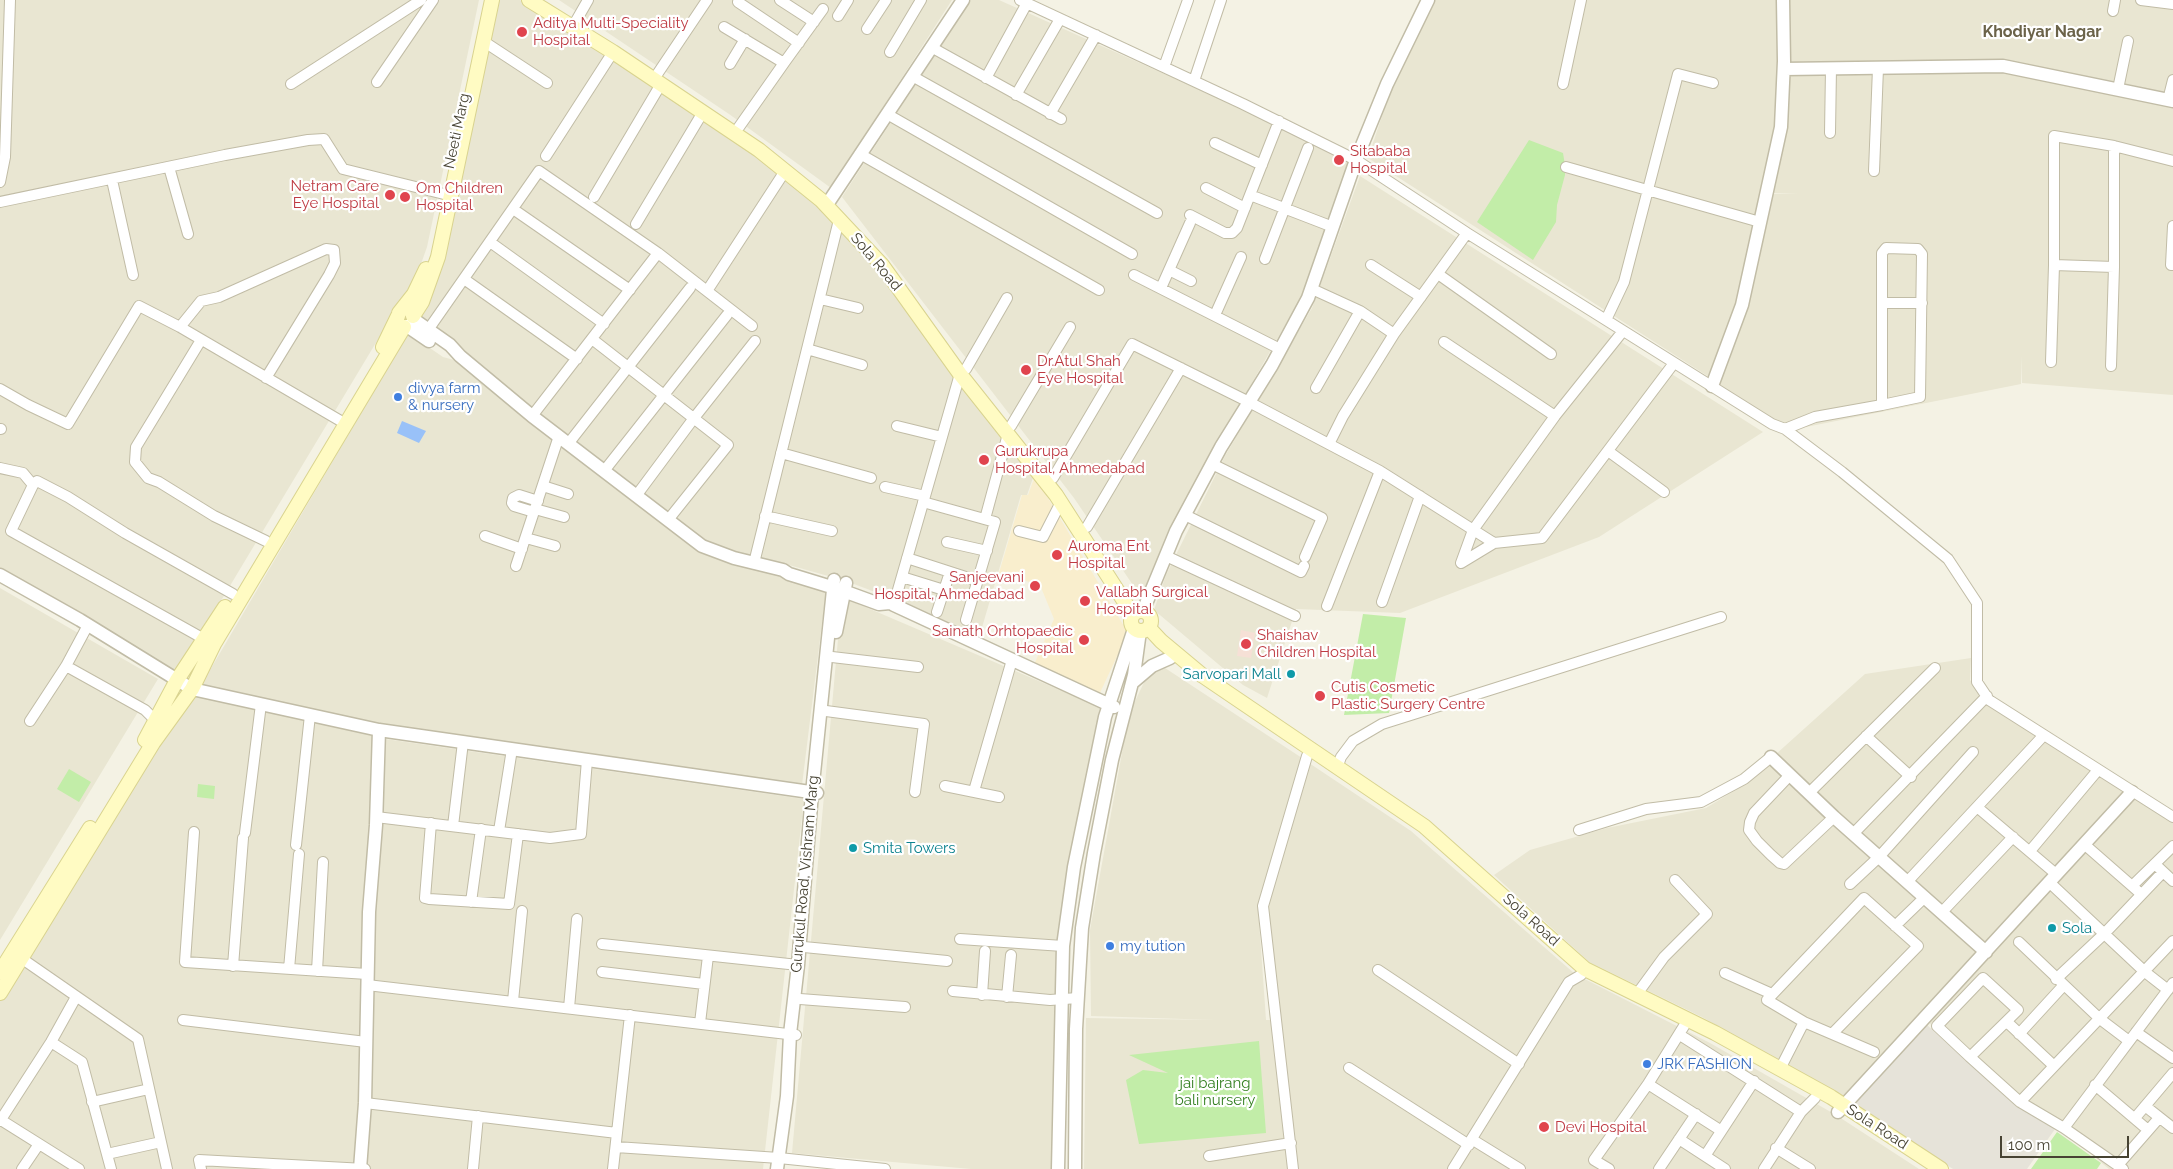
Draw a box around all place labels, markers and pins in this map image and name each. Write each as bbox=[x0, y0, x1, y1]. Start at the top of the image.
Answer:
place label: Aditya Multi-Speciality Hospital bbox=[533, 14, 689, 49]
marker: Aditya Multi-Speciality Hospital bbox=[515, 25, 529, 39]
place label: Sitababa Hospital bbox=[1350, 142, 1410, 177]
marker: Sitababa Hospital bbox=[1332, 153, 1346, 167]
place label: Netram Care Eye Hospital bbox=[290, 177, 379, 212]
place label: Om Children Hospital bbox=[416, 179, 503, 214]
marker: Netram Care Eye Hospital bbox=[383, 188, 397, 202]
marker: Om Children Hospital bbox=[398, 190, 412, 204]
place label: Dr.Atul Shah Eye Hospital bbox=[1037, 352, 1123, 387]
marker: Dr.Atul Shah Eye Hospital bbox=[1019, 363, 1033, 377]
place label: divya farm & nursery bbox=[408, 379, 481, 414]
marker: divya farm & nursery bbox=[392, 391, 404, 403]
place label: Gurukrupa Hospital, Ahmedabad bbox=[995, 442, 1145, 477]
marker: Gurukrupa Hospital, Ahmedabad bbox=[977, 453, 991, 467]
place label: Auroma Ent Hospital bbox=[1068, 537, 1149, 572]
marker: Auroma Ent Hospital bbox=[1050, 548, 1064, 562]
place label: Sanjeevani Hospital, Ahmedabad bbox=[874, 568, 1024, 603]
marker: Sanjeevani Hospital, Ahmedabad bbox=[1028, 579, 1042, 593]
place label: Vallabh Surgical Hospital bbox=[1096, 583, 1208, 618]
marker: Vallabh Surgical Hospital bbox=[1078, 594, 1092, 608]
place label: Sainath Orhtopaedic Hospital bbox=[932, 622, 1073, 657]
place label: Shaishav Children Hospital bbox=[1257, 626, 1376, 661]
marker: Sainath Orhtopaedic Hospital bbox=[1077, 633, 1091, 647]
marker: Shaishav Children Hospital bbox=[1239, 637, 1253, 651]
place label: Sarvopari Mall bbox=[1183, 665, 1281, 683]
marker: Sarvopari Mall bbox=[1285, 668, 1297, 680]
place label: Cutis Cosmetic Plastic Surgery Centre bbox=[1331, 678, 1485, 713]
marker: Cutis Cosmetic Plastic Surgery Centre bbox=[1313, 689, 1327, 703]
place label: Smita Towers bbox=[863, 839, 956, 857]
marker: Smita Towers bbox=[847, 842, 859, 854]
place label: Sola bbox=[2062, 919, 2092, 937]
marker: Sola bbox=[2046, 922, 2058, 934]
place label: my tution bbox=[1120, 937, 1185, 955]
marker: my tution bbox=[1104, 940, 1116, 952]
place label: JRK FASHION bbox=[1657, 1055, 1752, 1073]
marker: JRK FASHION bbox=[1641, 1058, 1653, 1070]
place label: Devi Hospital bbox=[1555, 1118, 1646, 1136]
marker: Devi Hospital bbox=[1537, 1120, 1551, 1134]

